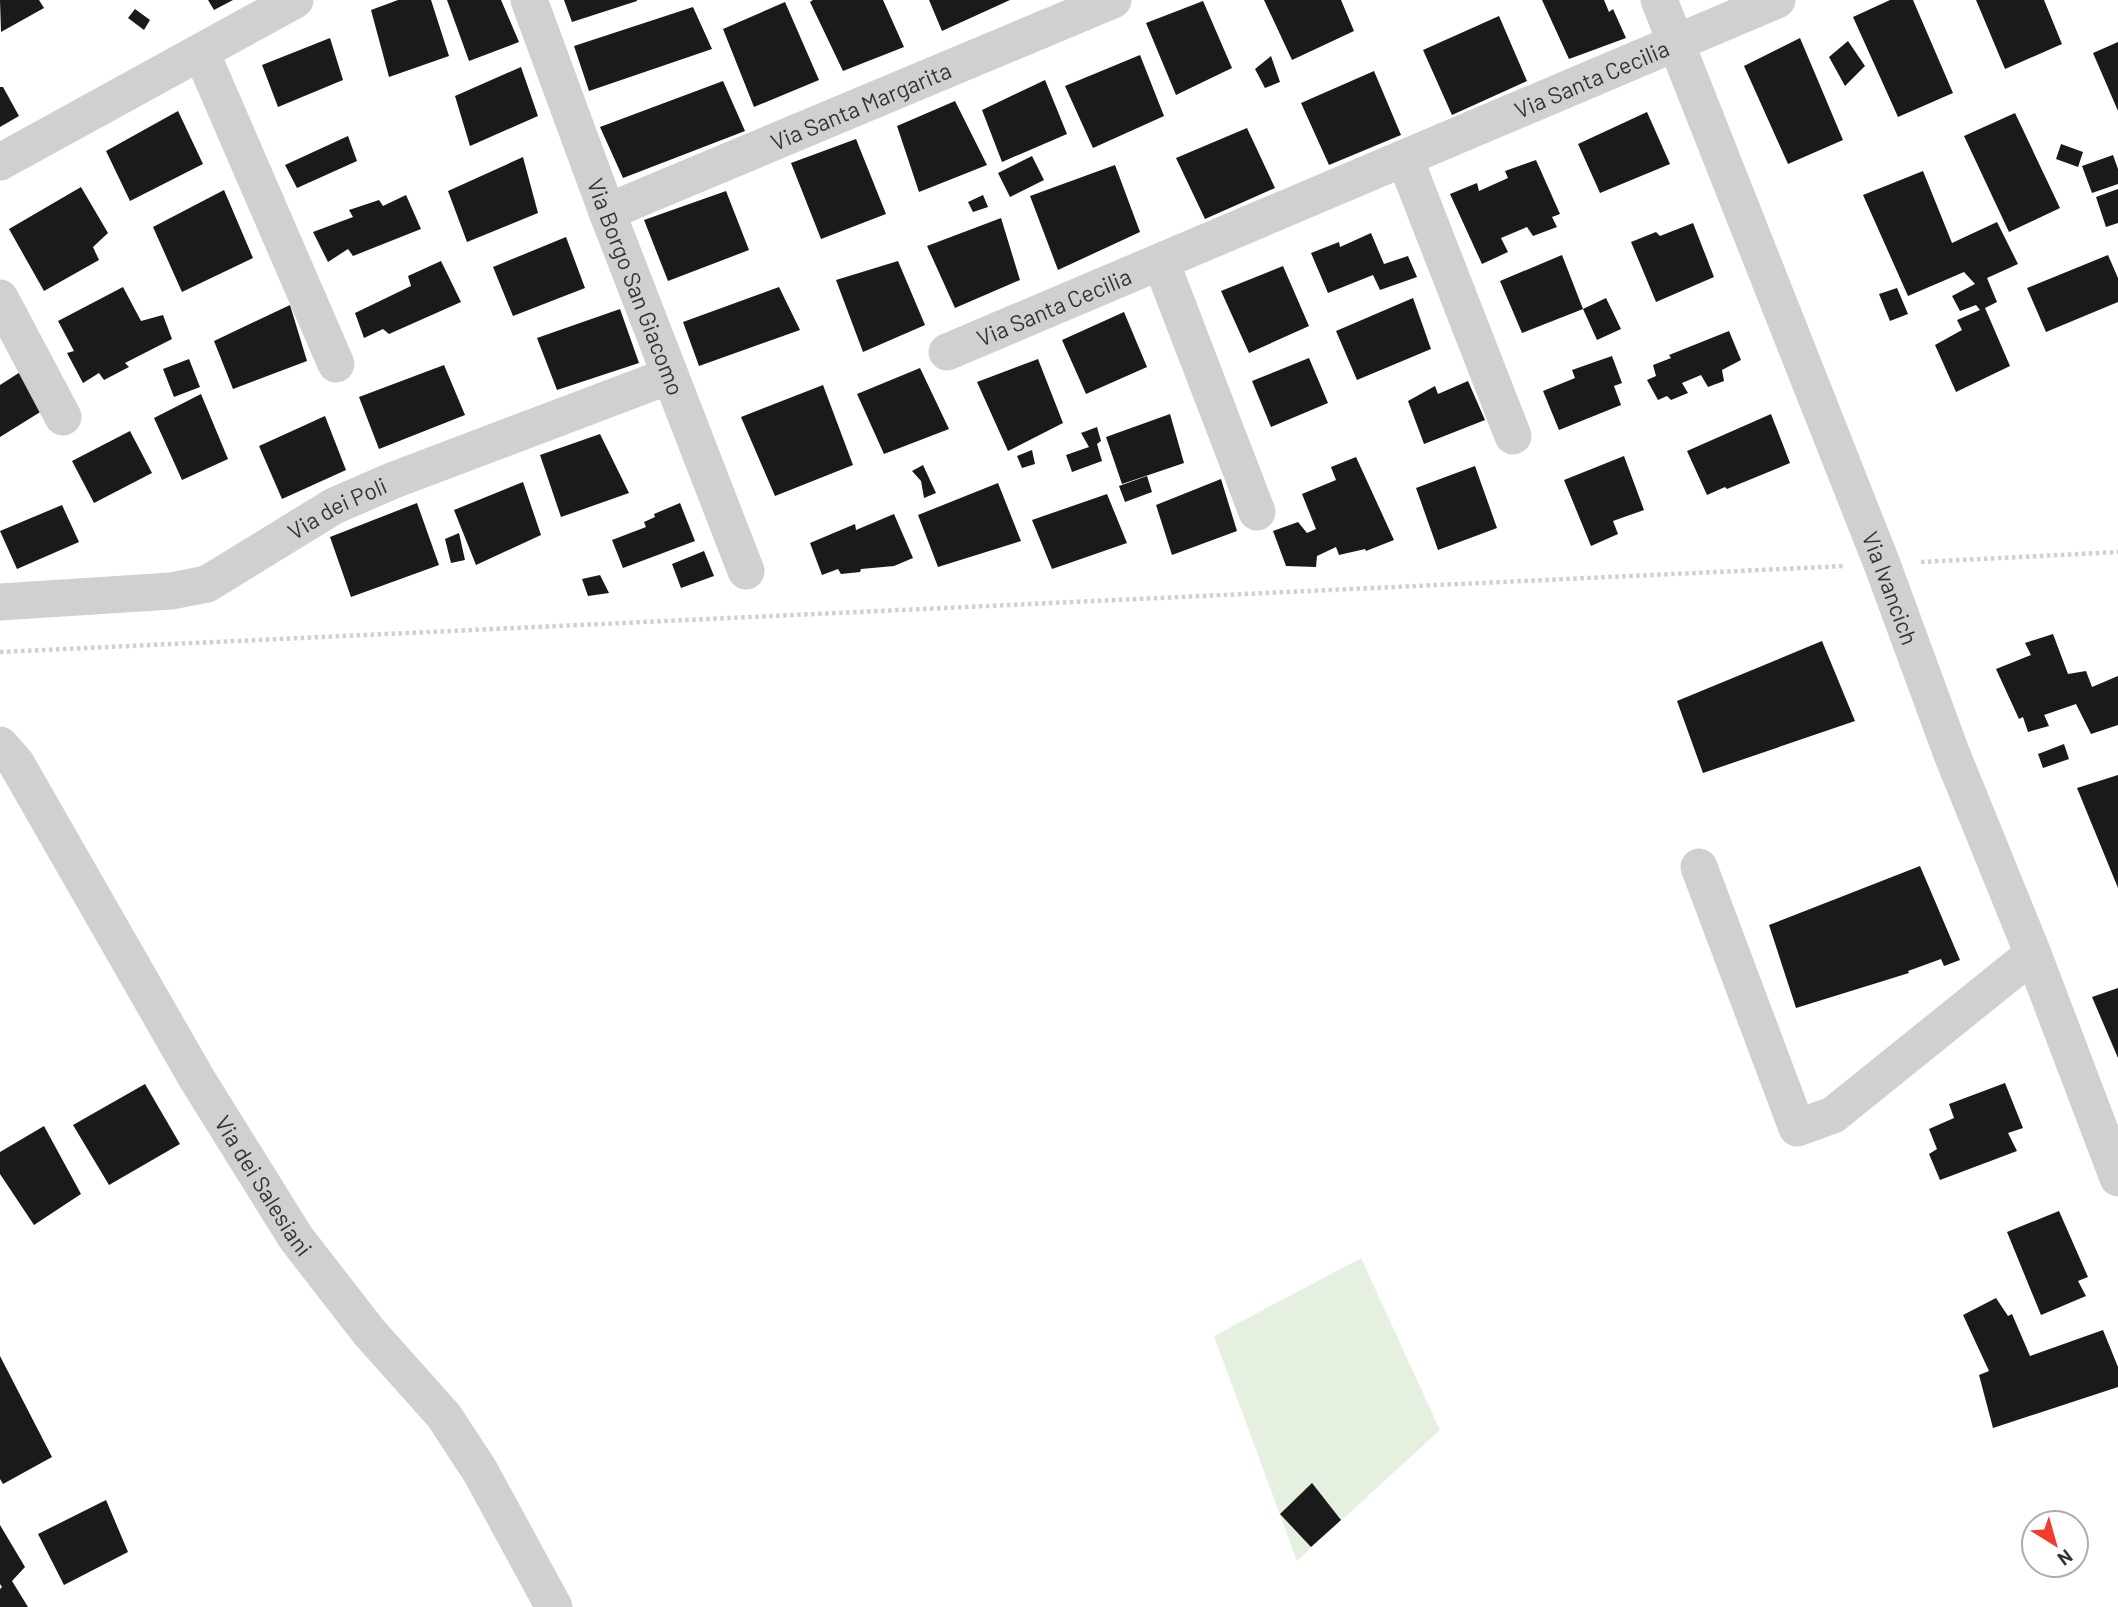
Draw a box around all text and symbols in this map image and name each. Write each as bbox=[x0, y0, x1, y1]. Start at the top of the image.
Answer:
street label: Via Santa Cecilia bbox=[1510, 34, 1673, 124]
street label: Via Santa Margarita bbox=[766, 56, 955, 156]
street label: Via Borgo San Giacomo bbox=[582, 174, 691, 399]
street label: Via Santa Cecilia bbox=[972, 262, 1135, 352]
street label: Via dei Poli bbox=[282, 471, 391, 545]
street label: Via Ivancich bbox=[1857, 527, 1924, 648]
street label: Via dei Salesiani bbox=[209, 1110, 319, 1261]
north arrow bbox=[2020, 1509, 2090, 1579]
text: N bbox=[2054, 1545, 2078, 1571]

